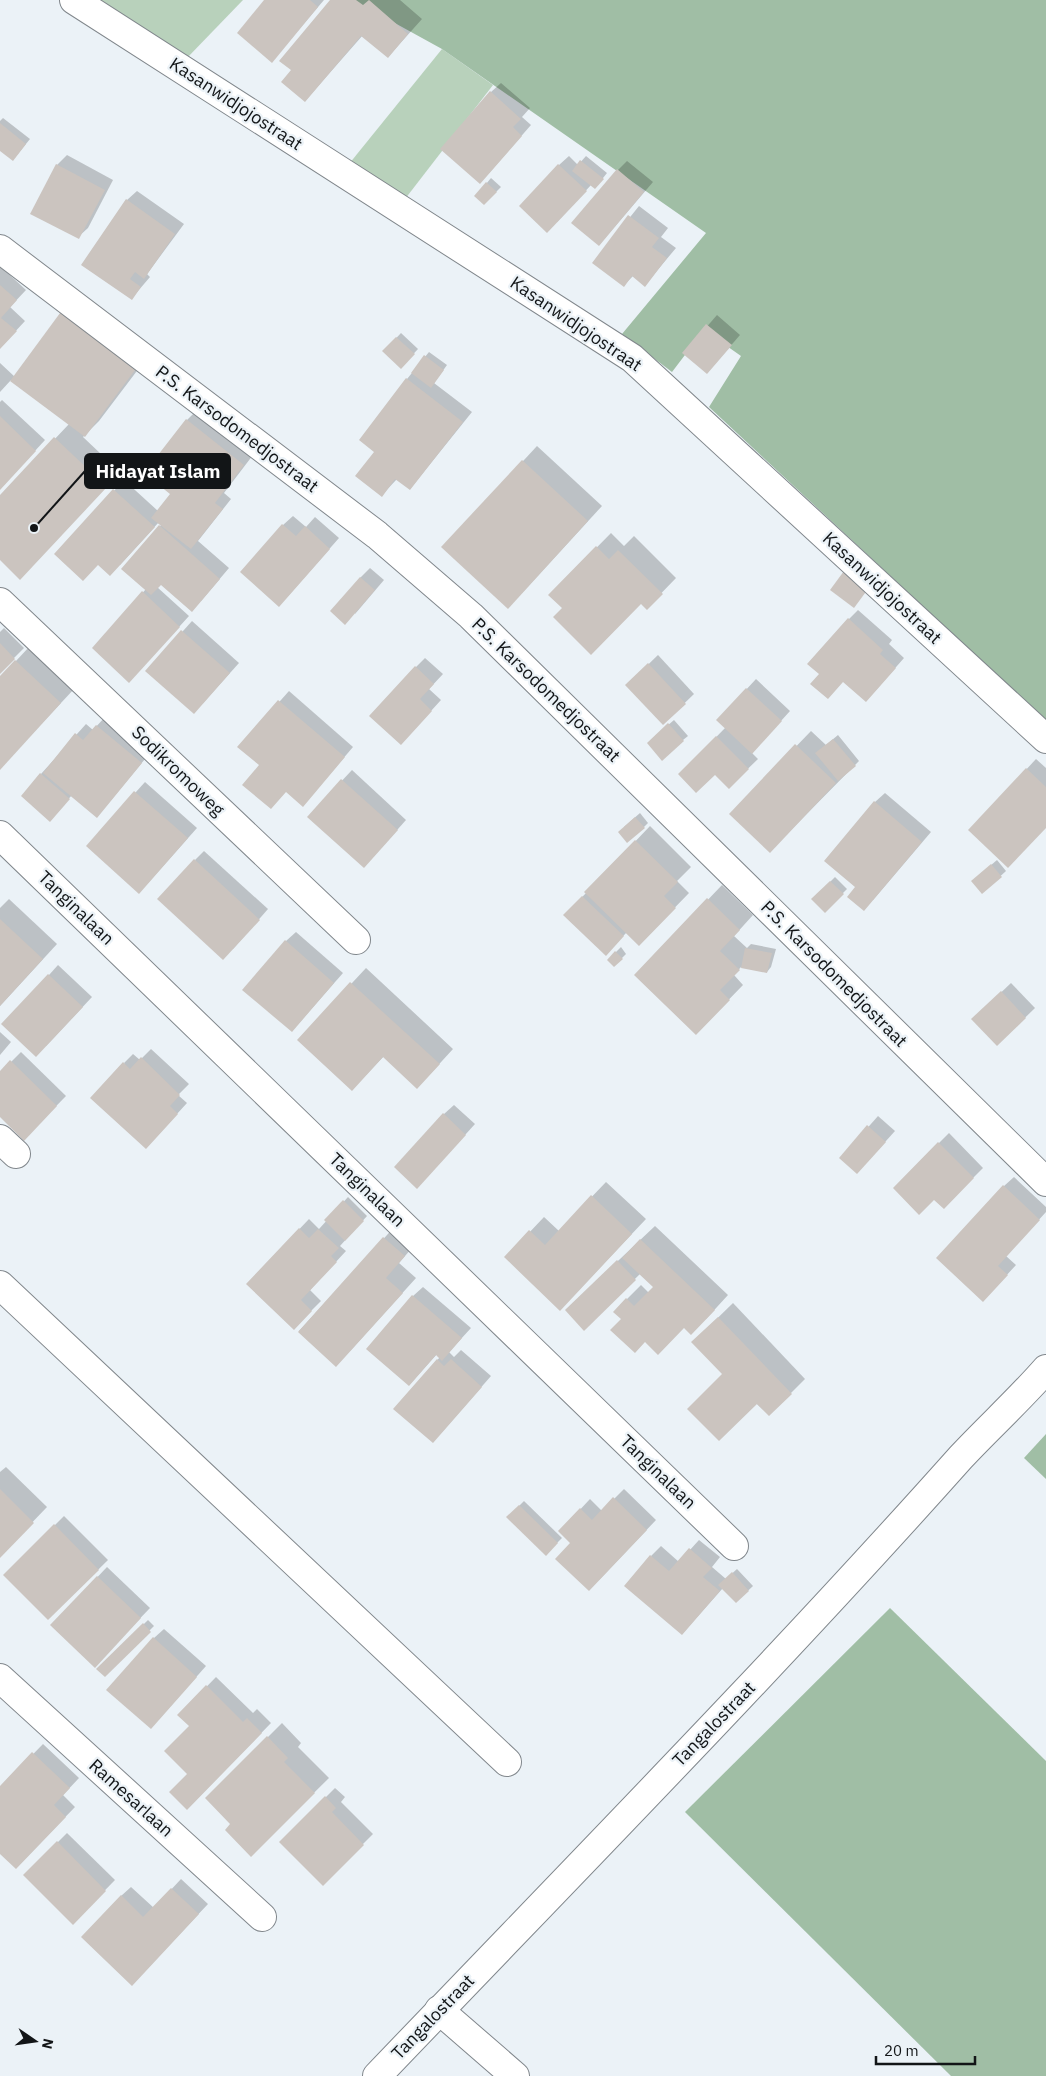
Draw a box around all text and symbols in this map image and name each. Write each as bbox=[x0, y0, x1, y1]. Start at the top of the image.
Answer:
street label: Kasanwidjojostraat bbox=[165, 52, 307, 155]
street label: Kasanwidjojostraat bbox=[506, 271, 647, 376]
street label: P.S. Karsodomedjostraat bbox=[151, 360, 323, 497]
callout: Hidayat Islam bbox=[85, 454, 230, 488]
text: Hidayat Islam bbox=[96, 459, 220, 483]
street label: Kasanwidjojostraat bbox=[818, 527, 947, 649]
street label: P.S. Karsodomedjostraat bbox=[467, 613, 626, 767]
street label: Sodikromoweg bbox=[127, 721, 230, 821]
street label: Tanginalaan bbox=[33, 866, 119, 950]
street label: P.S. Karsodomedjostraat bbox=[756, 896, 912, 1052]
street label: Tanginalaan bbox=[324, 1148, 410, 1232]
street label: Tanginalaan bbox=[615, 1430, 701, 1514]
street label: Tangalostraat bbox=[667, 1676, 760, 1771]
street label: Ramesarlaan bbox=[84, 1754, 178, 1842]
street label: Tangalostraat bbox=[386, 1969, 479, 2064]
north arrow bbox=[10, 2016, 60, 2066]
scale bar bbox=[876, 2034, 975, 2066]
text: N bbox=[38, 2037, 58, 2051]
text: 20 m bbox=[884, 2041, 919, 2060]

